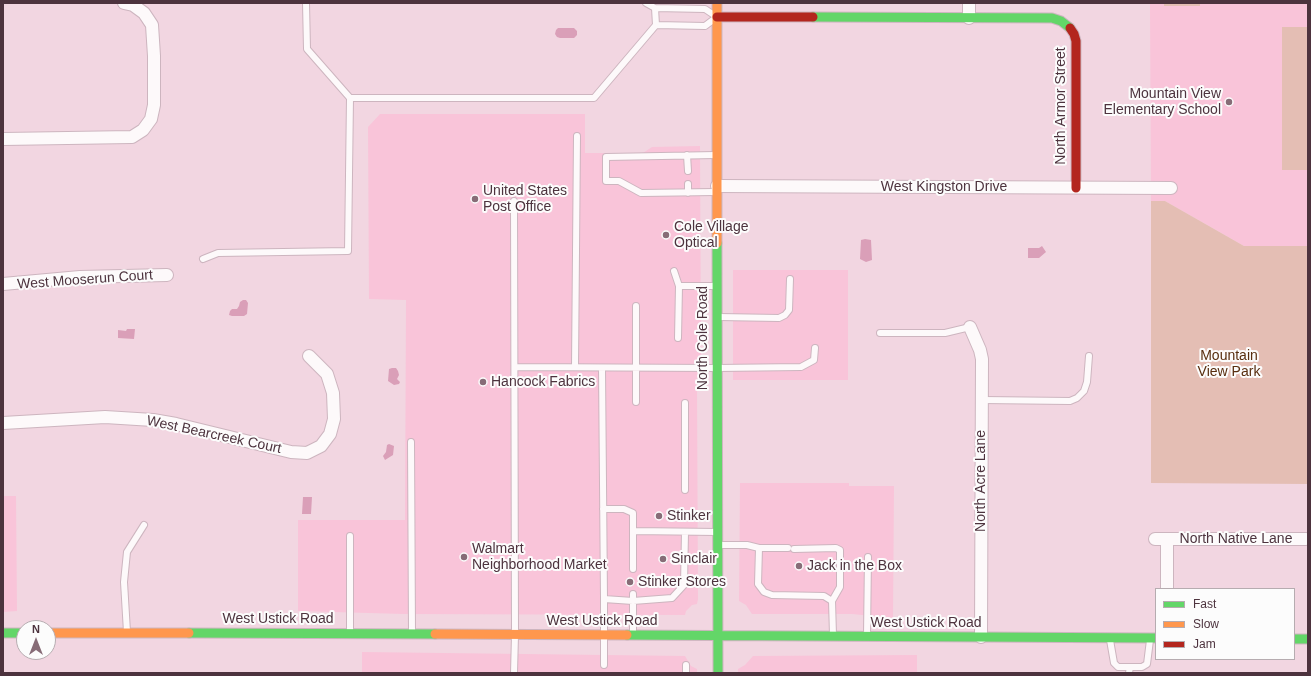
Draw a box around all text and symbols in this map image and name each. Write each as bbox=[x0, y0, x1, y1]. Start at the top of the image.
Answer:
street label: North Armor Street bbox=[1053, 47, 1069, 165]
place label: Mountain View Elementary School bbox=[1103, 86, 1221, 118]
marker: Mountain View Elementary School bbox=[1224, 97, 1234, 107]
street label: West Kingston Drive bbox=[881, 179, 1007, 195]
place label: United States Post Office bbox=[483, 183, 567, 216]
marker: United States Post Office bbox=[470, 194, 480, 204]
place label: Cole Village Optical bbox=[674, 219, 748, 252]
marker: Cole Village Optical bbox=[661, 230, 671, 240]
street label: West Mooserun Court bbox=[17, 267, 153, 293]
street label: North Cole Road bbox=[695, 286, 711, 390]
park label: Mountain View Park bbox=[1198, 348, 1260, 380]
place label: Hancock Fabrics bbox=[491, 374, 595, 390]
marker: Hancock Fabrics bbox=[478, 377, 488, 387]
street label: West Bearcreek Court bbox=[145, 412, 283, 458]
street label: North Acre Lane bbox=[973, 430, 989, 532]
place label: Stinker bbox=[667, 508, 711, 524]
marker: Stinker bbox=[654, 511, 664, 521]
street label: North Native Lane bbox=[1180, 531, 1292, 547]
place label: Walmart Neighborhood Market bbox=[472, 541, 607, 574]
place label: Sinclair bbox=[671, 551, 717, 567]
marker: Walmart Neighborhood Market bbox=[459, 552, 469, 562]
marker: Sinclair bbox=[658, 554, 668, 564]
place label: Jack in the Box bbox=[807, 558, 902, 574]
marker: Jack in the Box bbox=[794, 561, 804, 571]
place label: Stinker Stores bbox=[638, 574, 726, 590]
marker: Stinker Stores bbox=[625, 577, 635, 587]
legend bbox=[1155, 588, 1295, 660]
text: Fast bbox=[1193, 597, 1216, 611]
street label: West Ustick Road bbox=[223, 611, 333, 627]
street label: West Ustick Road bbox=[547, 613, 657, 629]
street label: West Ustick Road bbox=[871, 615, 981, 631]
text: Slow bbox=[1193, 617, 1219, 631]
north arrow bbox=[16, 620, 56, 660]
text: N bbox=[32, 623, 40, 635]
text: Jam bbox=[1193, 637, 1216, 651]

